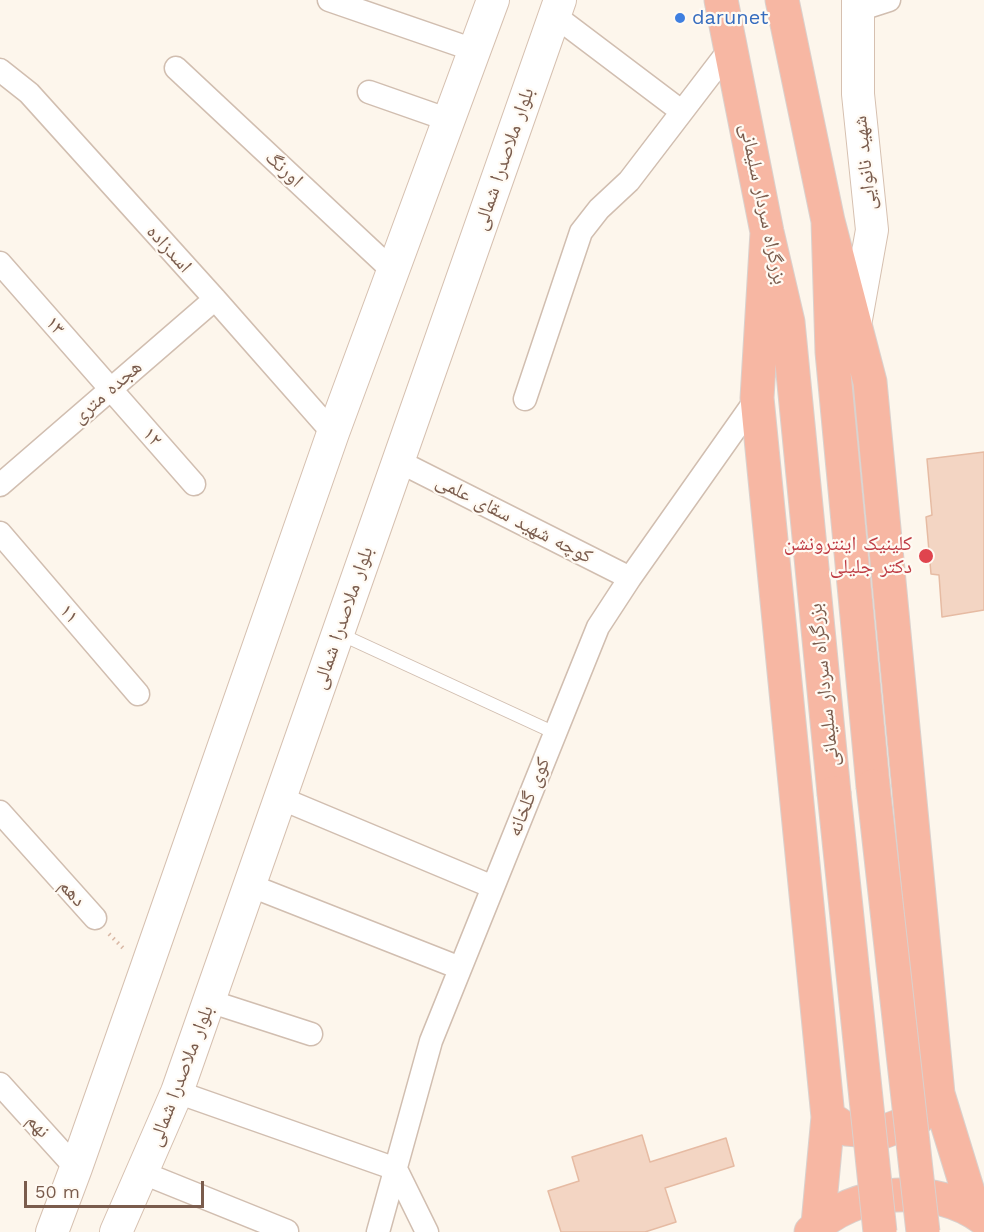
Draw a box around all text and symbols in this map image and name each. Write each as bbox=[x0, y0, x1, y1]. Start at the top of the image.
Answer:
place label: darunet bbox=[692, 6, 768, 30]
marker: darunet bbox=[673, 11, 687, 25]
street label: بلوار ملاصدرا شمالی bbox=[468, 84, 540, 234]
street label: شهید نانوایی bbox=[848, 114, 882, 212]
street label: بزرگراه سردار سلیمانی bbox=[734, 121, 792, 287]
street label: اورنگ bbox=[260, 146, 308, 192]
street label: اسدزاده bbox=[141, 220, 197, 278]
street label: ۱۳ bbox=[40, 311, 70, 341]
street label: هجده متری bbox=[67, 355, 147, 429]
street label: ۱۲ bbox=[137, 422, 167, 452]
street label: کوچه شهید سقای علمی bbox=[432, 469, 596, 569]
place label: کلینیک اینترونشن دکتر جلیلی bbox=[784, 532, 912, 579]
street label: بلوار ملاصدرا شمالی bbox=[307, 543, 379, 693]
marker: کلینیک اینترونشن دکتر جلیلی bbox=[917, 547, 935, 565]
street label: ۱۱ bbox=[54, 599, 84, 629]
street label: بزرگراه سردار سلیمانی bbox=[803, 602, 845, 768]
street label: کوی گلخانه bbox=[502, 754, 556, 840]
street label: دهم bbox=[53, 874, 91, 912]
street label: بلوار ملاصدرا شمالی bbox=[143, 1002, 219, 1150]
street label: نهم bbox=[21, 1109, 55, 1143]
scale bar bbox=[27, 1169, 207, 1207]
text: 50 m bbox=[35, 1181, 80, 1202]

